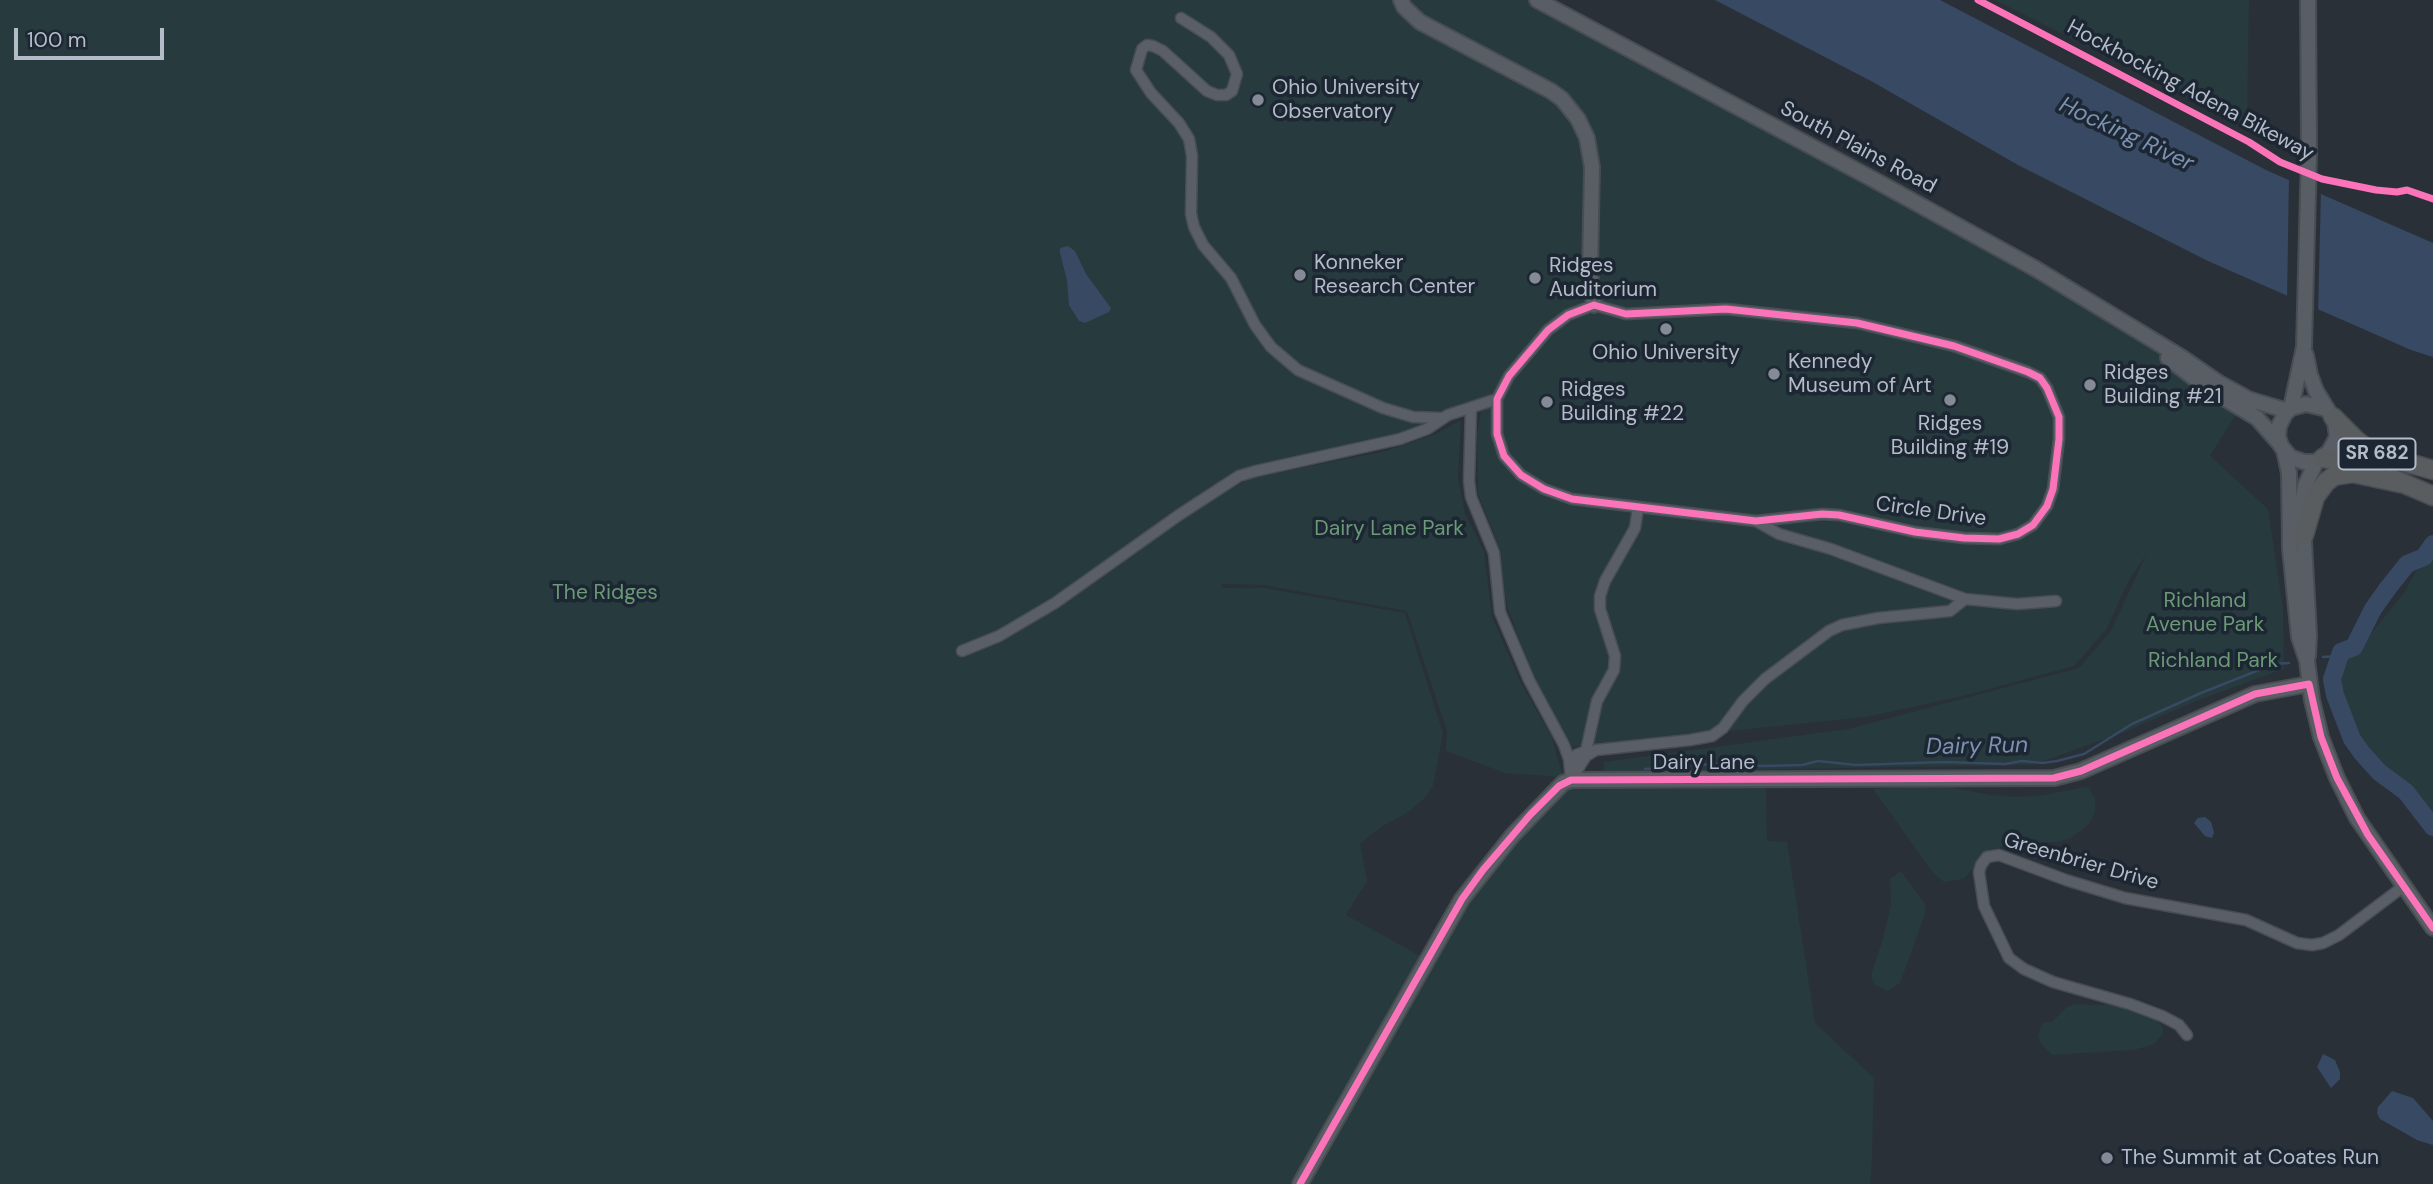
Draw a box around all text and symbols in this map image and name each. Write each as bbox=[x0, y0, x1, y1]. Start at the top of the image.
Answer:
scale bar bbox=[18, 14, 168, 58]
street label: Hockhocking Adena Bikeway bbox=[2062, 15, 2318, 167]
text: 100 m bbox=[27, 26, 87, 54]
place label: Ohio University Observatory bbox=[1272, 75, 1420, 125]
marker: Ohio University Observatory bbox=[1250, 92, 1266, 108]
water label: Hocking River bbox=[2054, 92, 2198, 178]
street label: South Plains Road bbox=[1776, 96, 1940, 200]
place label: Konneker Research Center bbox=[1314, 250, 1475, 300]
place label: Ridges Auditorium bbox=[1549, 253, 1657, 303]
marker: Konneker Research Center bbox=[1292, 267, 1308, 283]
marker: Ridges Auditorium bbox=[1527, 270, 1543, 286]
marker: Ohio University bbox=[1658, 321, 1674, 337]
place label: Ohio University bbox=[1592, 340, 1740, 366]
place label: Kennedy Museum of Art bbox=[1788, 349, 1932, 399]
place label: Ridges Building #21 bbox=[2104, 360, 2222, 410]
marker: Kennedy Museum of Art bbox=[1766, 366, 1782, 382]
place label: Ridges Building #22 bbox=[1561, 377, 1684, 427]
marker: Ridges Building #21 bbox=[2082, 377, 2098, 393]
marker: Ridges Building #19 bbox=[1942, 392, 1958, 408]
marker: Ridges Building #22 bbox=[1539, 394, 1555, 410]
place label: Ridges Building #19 bbox=[1891, 411, 2009, 461]
road number: SR 682 bbox=[2338, 438, 2416, 470]
street label: Circle Drive bbox=[1874, 492, 1988, 532]
park label: Dairy Lane Park bbox=[1314, 516, 1464, 542]
park label: The Ridges bbox=[552, 580, 658, 606]
park label: Richland Avenue Park bbox=[2146, 588, 2264, 638]
park label: Richland Park bbox=[2148, 648, 2278, 674]
water label: Dairy Run bbox=[1926, 732, 2028, 762]
street label: Dairy Lane bbox=[1653, 750, 1755, 776]
street label: Greenbrier Drive bbox=[2001, 828, 2161, 896]
place label: The Summit at Coates Run bbox=[2121, 1145, 2379, 1171]
marker: The Summit at Coates Run bbox=[2099, 1150, 2115, 1166]

